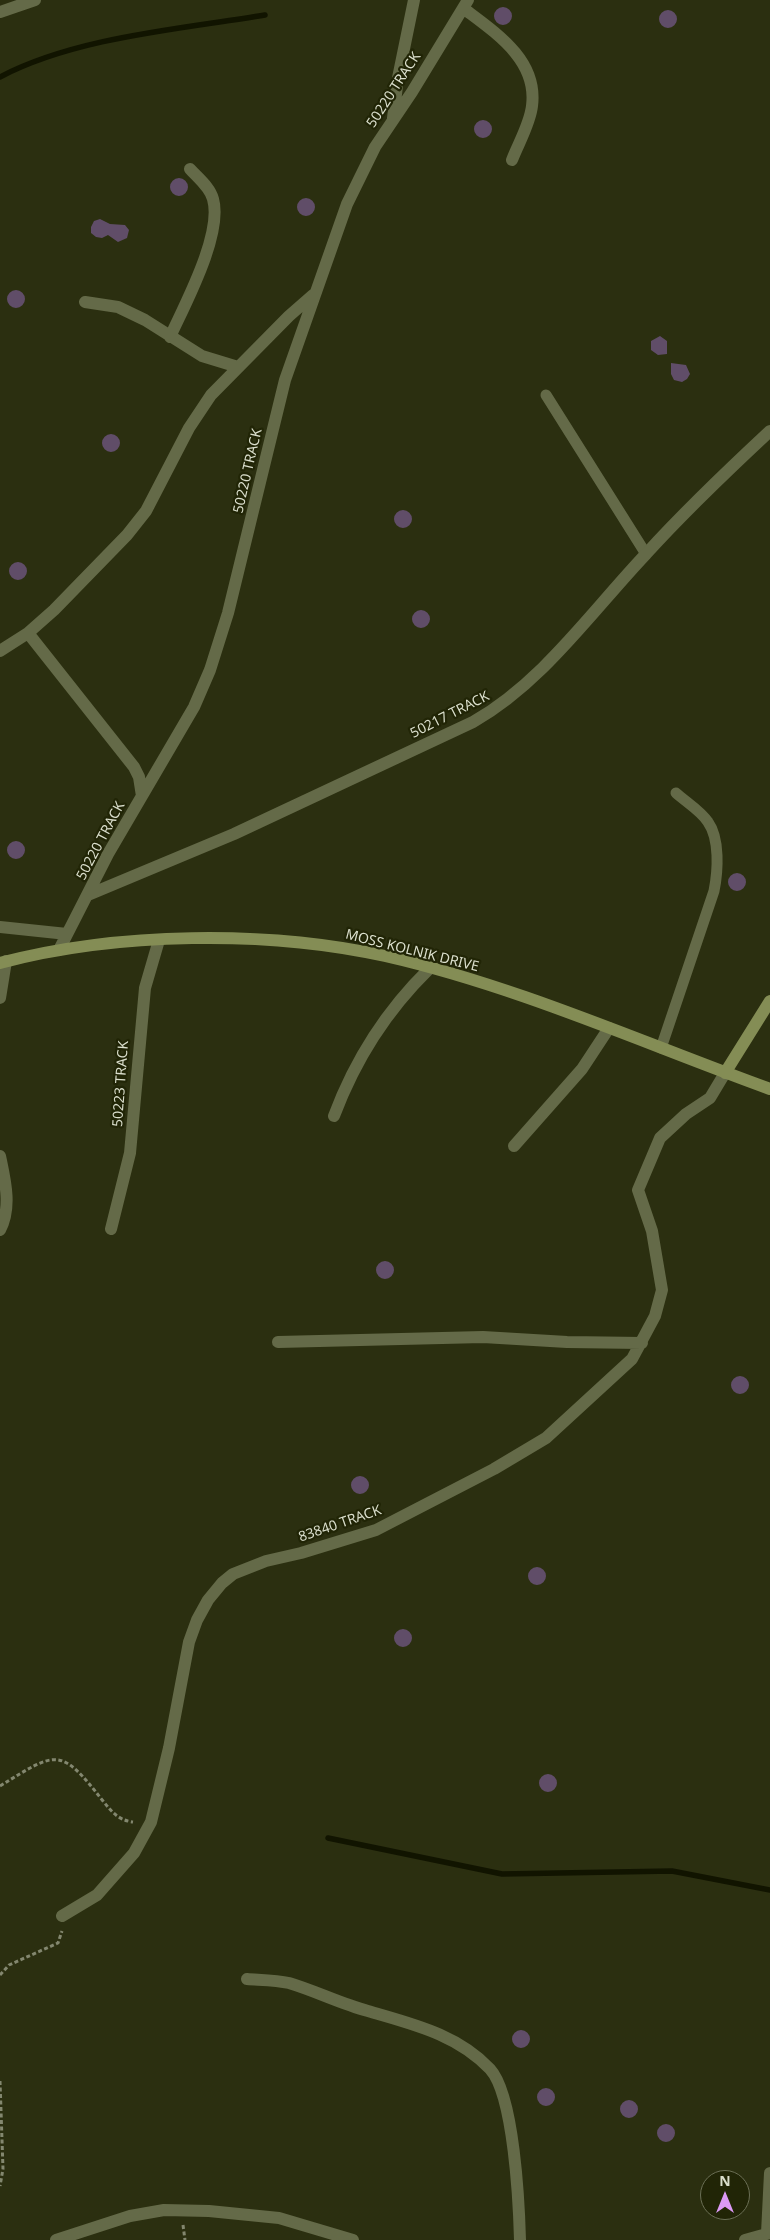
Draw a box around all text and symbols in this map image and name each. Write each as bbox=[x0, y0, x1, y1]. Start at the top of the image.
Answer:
street label: 50220 TRACK bbox=[363, 49, 425, 131]
street label: 50220 TRACK bbox=[230, 427, 266, 515]
street label: 50217 TRACK bbox=[408, 688, 492, 742]
street label: 50220 TRACK bbox=[73, 799, 129, 883]
street label: MOSS KOLNIK DRIVE bbox=[344, 926, 480, 976]
street label: 50223 TRACK bbox=[110, 1040, 132, 1128]
street label: 83840 TRACK bbox=[296, 1502, 384, 1546]
north arrow bbox=[700, 2170, 750, 2220]
text: N bbox=[719, 2171, 731, 2190]

